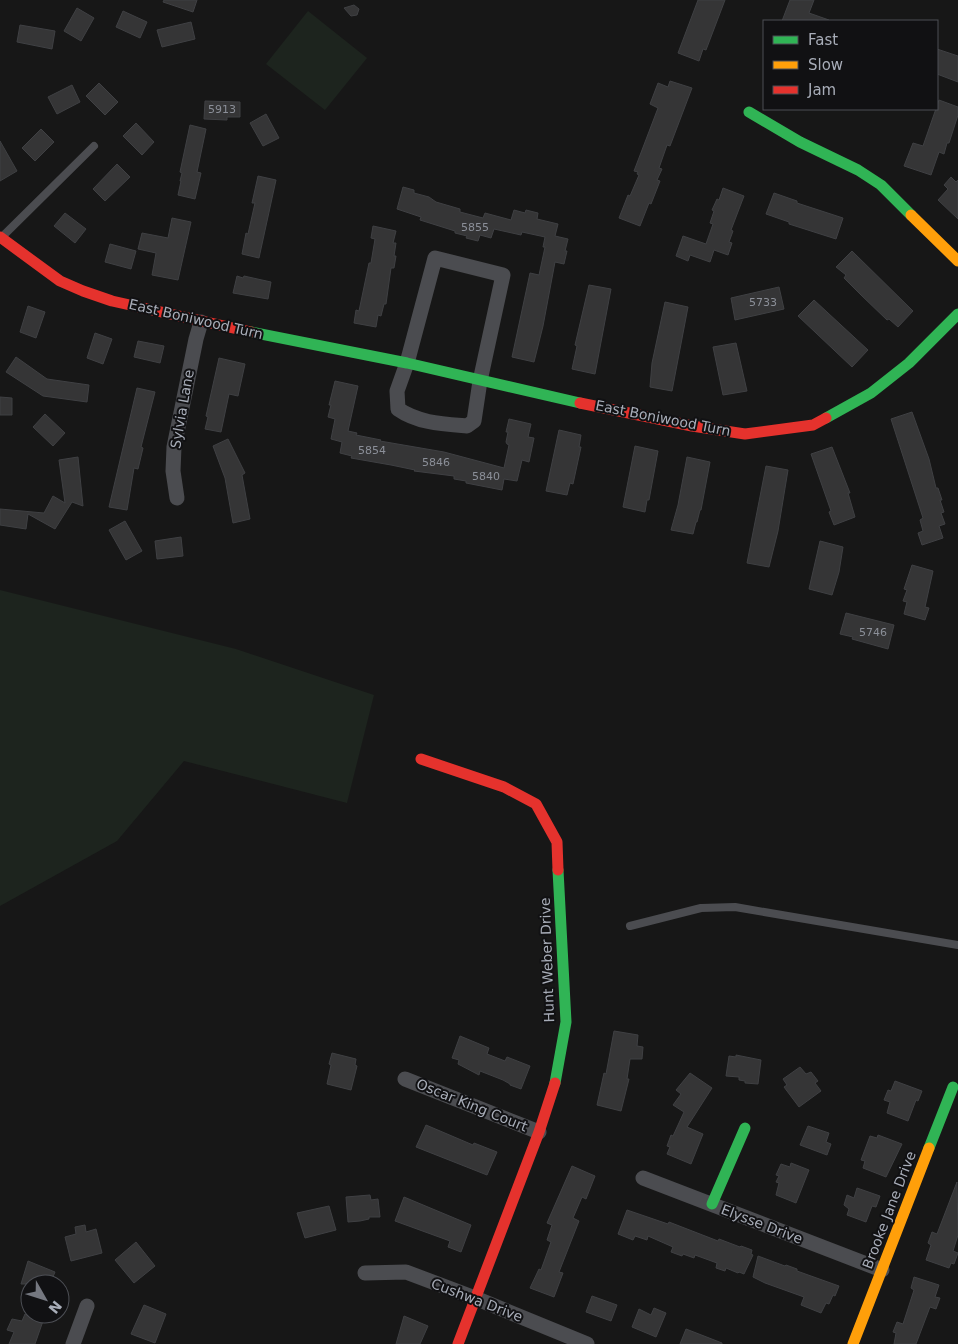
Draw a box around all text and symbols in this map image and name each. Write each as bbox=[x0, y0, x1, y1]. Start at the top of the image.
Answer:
legend bbox=[763, 20, 938, 110]
text: Fast bbox=[808, 31, 838, 49]
text: Slow bbox=[808, 56, 843, 74]
text: Jam bbox=[807, 81, 836, 99]
house number: 5913 bbox=[208, 103, 236, 116]
house number: 5855 bbox=[461, 221, 489, 234]
street label: East Boniwood Turn bbox=[127, 296, 265, 342]
house number: 5733 bbox=[749, 296, 777, 309]
street label: Sylvia Lane bbox=[167, 368, 197, 450]
street label: East Boniwood Turn bbox=[594, 397, 732, 439]
house number: 5854 bbox=[358, 444, 386, 457]
house number: 5846 bbox=[422, 456, 450, 469]
house number: 5840 bbox=[472, 470, 500, 483]
house number: 5746 bbox=[859, 626, 887, 639]
street label: Hunt Weber Drive bbox=[537, 897, 557, 1023]
street label: Oscar King Court bbox=[414, 1075, 530, 1135]
street label: Brooke Jane Drive bbox=[859, 1149, 919, 1271]
street label: Elysse Drive bbox=[719, 1201, 805, 1247]
north arrow bbox=[20, 1274, 70, 1324]
street label: Cushwa Drive bbox=[429, 1275, 525, 1325]
text: N bbox=[45, 1298, 65, 1317]

